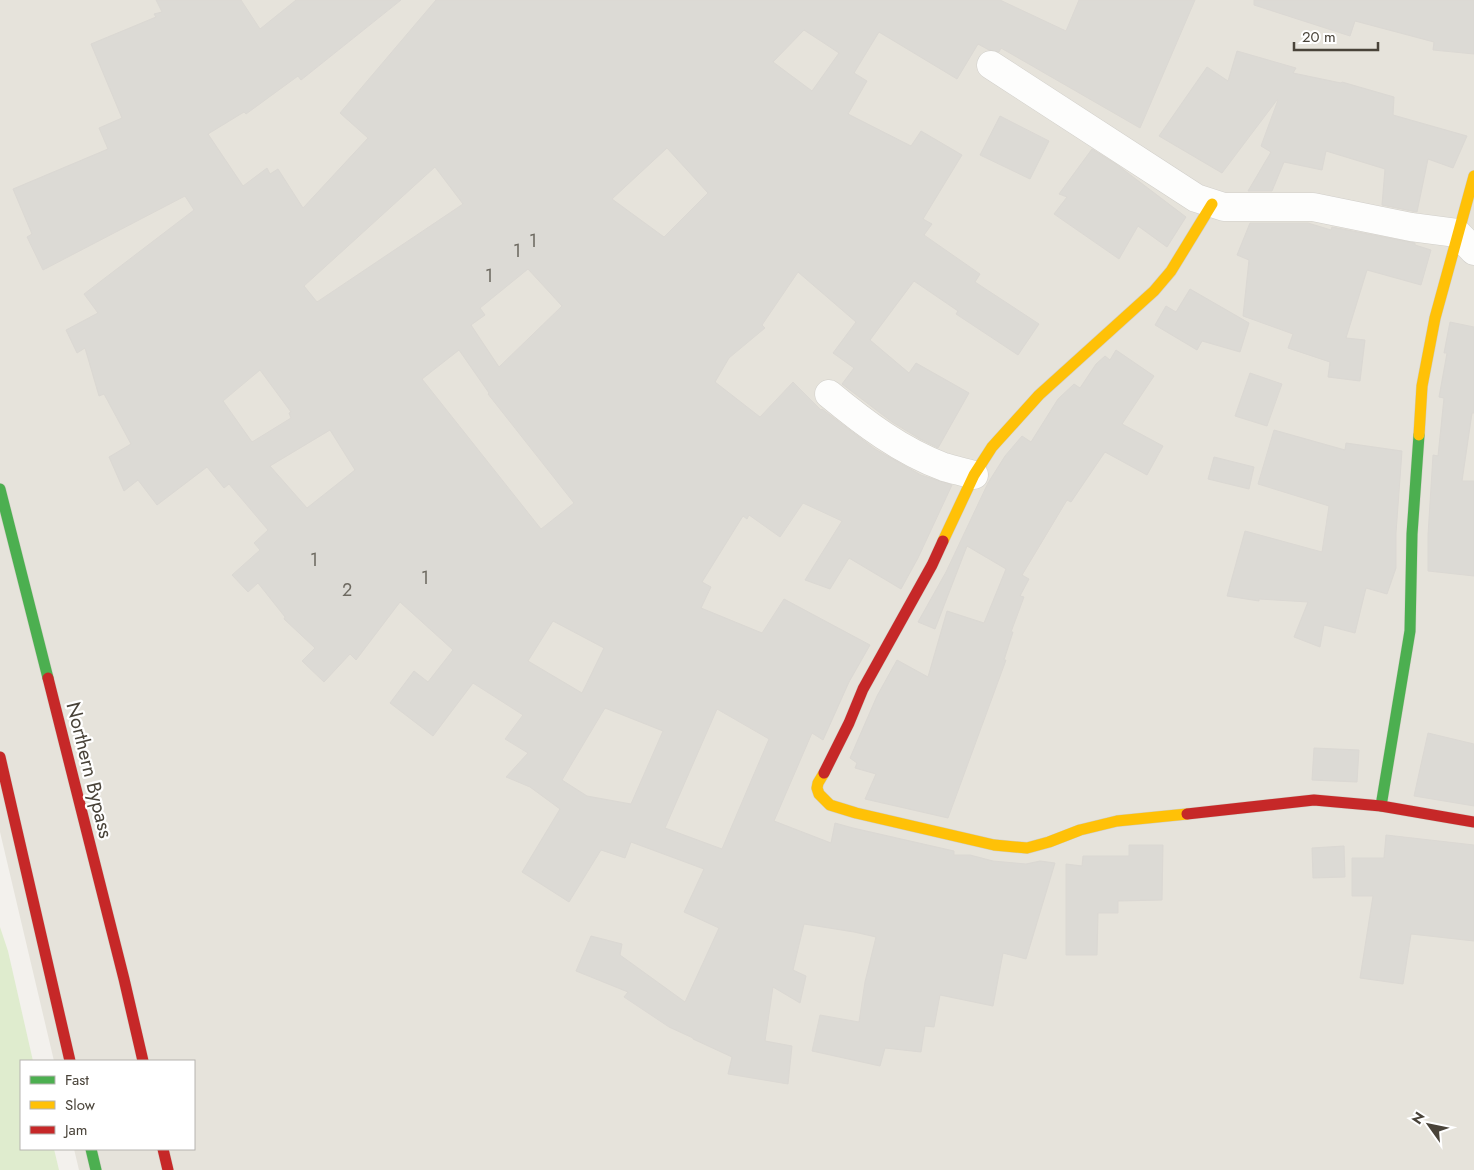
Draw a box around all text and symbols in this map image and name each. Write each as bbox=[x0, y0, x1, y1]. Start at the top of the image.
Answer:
scale bar bbox=[1294, 20, 1378, 52]
text: 20 m bbox=[1302, 26, 1336, 48]
house number: 1 bbox=[529, 228, 537, 254]
house number: 1 bbox=[513, 238, 521, 264]
house number: 1 bbox=[485, 263, 493, 289]
house number: 1 bbox=[310, 547, 318, 573]
house number: 1 bbox=[421, 565, 429, 591]
house number: 2 bbox=[342, 577, 352, 603]
street label: Northern Bypass bbox=[59, 699, 120, 841]
legend bbox=[20, 1060, 195, 1150]
text: Fast bbox=[65, 1069, 89, 1091]
text: Slow bbox=[65, 1094, 96, 1116]
north arrow bbox=[1404, 1100, 1454, 1150]
text: N bbox=[1407, 1108, 1430, 1128]
text: Jam bbox=[63, 1119, 88, 1141]

